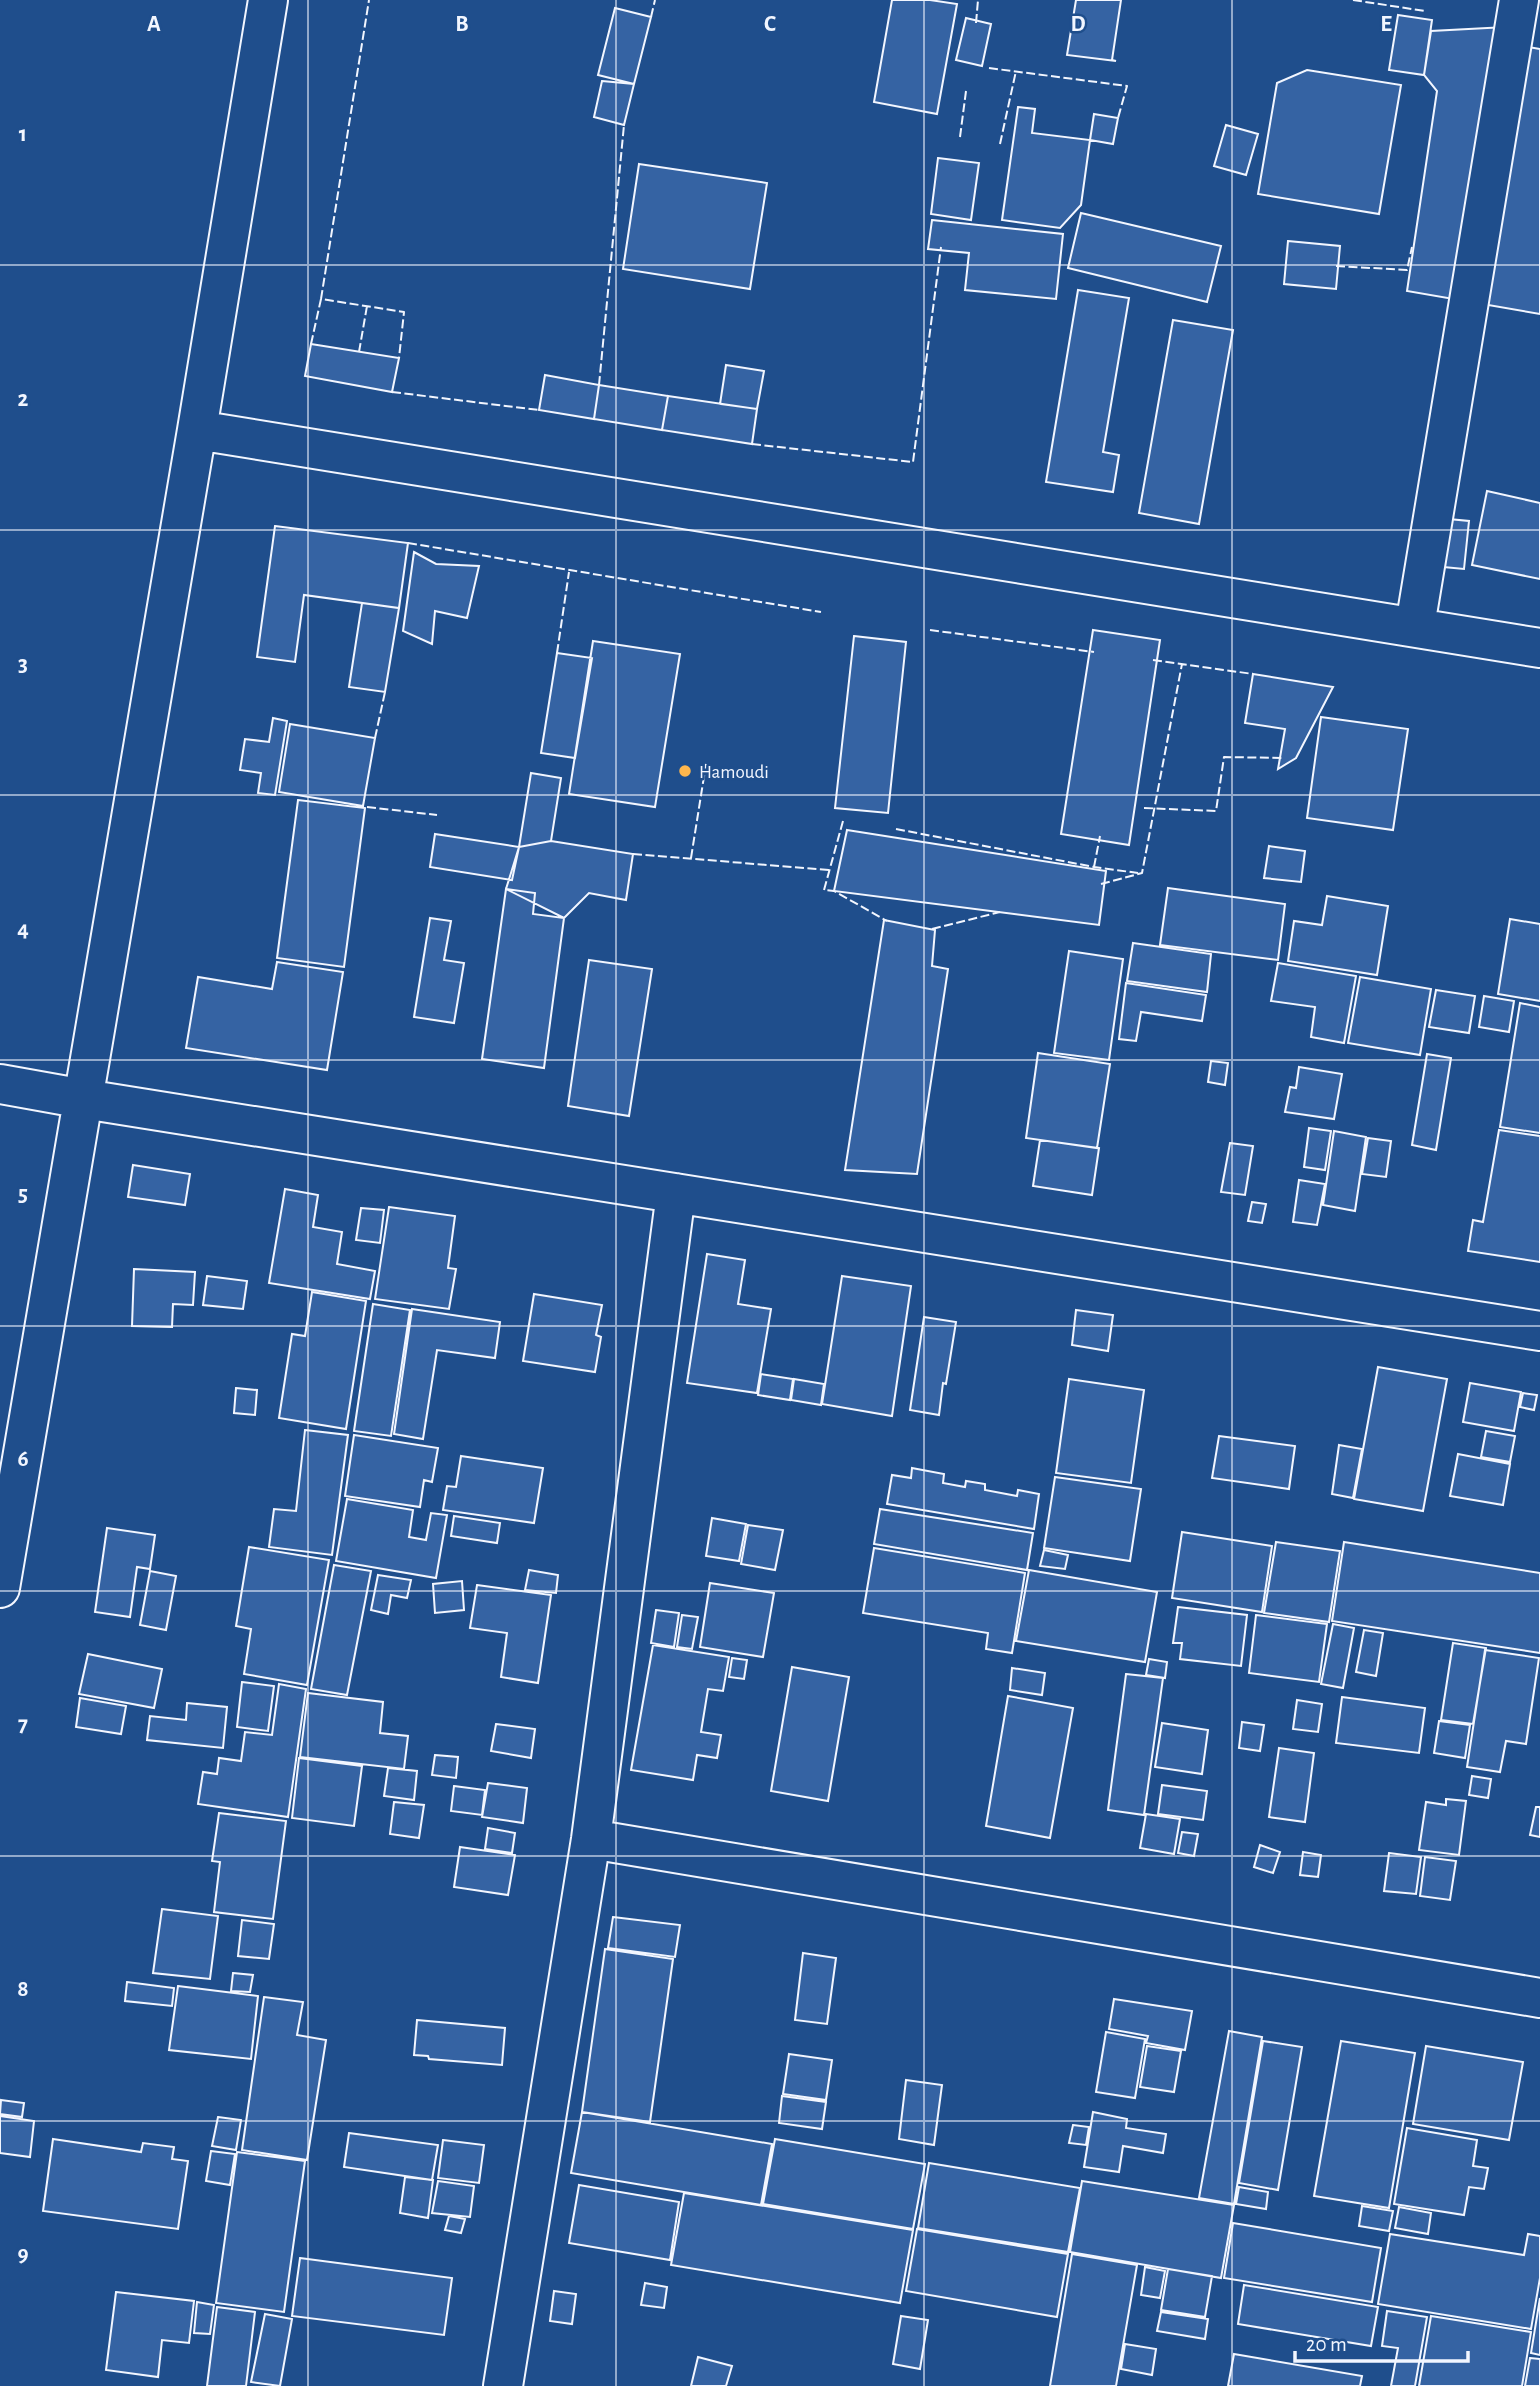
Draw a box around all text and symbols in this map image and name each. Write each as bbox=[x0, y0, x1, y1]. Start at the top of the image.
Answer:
text: A bbox=[147, 13, 161, 36]
text: B bbox=[455, 13, 469, 36]
text: C bbox=[764, 13, 776, 36]
text: D bbox=[1070, 13, 1086, 36]
text: E bbox=[1380, 13, 1392, 36]
text: 1 bbox=[19, 123, 27, 146]
text: 2 bbox=[18, 388, 29, 411]
text: 3 bbox=[18, 653, 28, 676]
marker: Hamoudi bbox=[677, 763, 693, 779]
place label: Hamoudi bbox=[699, 763, 769, 782]
text: 4 bbox=[17, 918, 29, 941]
text: 5 bbox=[18, 1183, 28, 1206]
text: 6 bbox=[17, 1448, 29, 1471]
text: 7 bbox=[18, 1713, 28, 1736]
text: 8 bbox=[17, 1978, 29, 2001]
text: 9 bbox=[17, 2243, 29, 2266]
scale bar bbox=[1295, 2320, 1468, 2364]
text: 20 m bbox=[1306, 2334, 1347, 2355]

